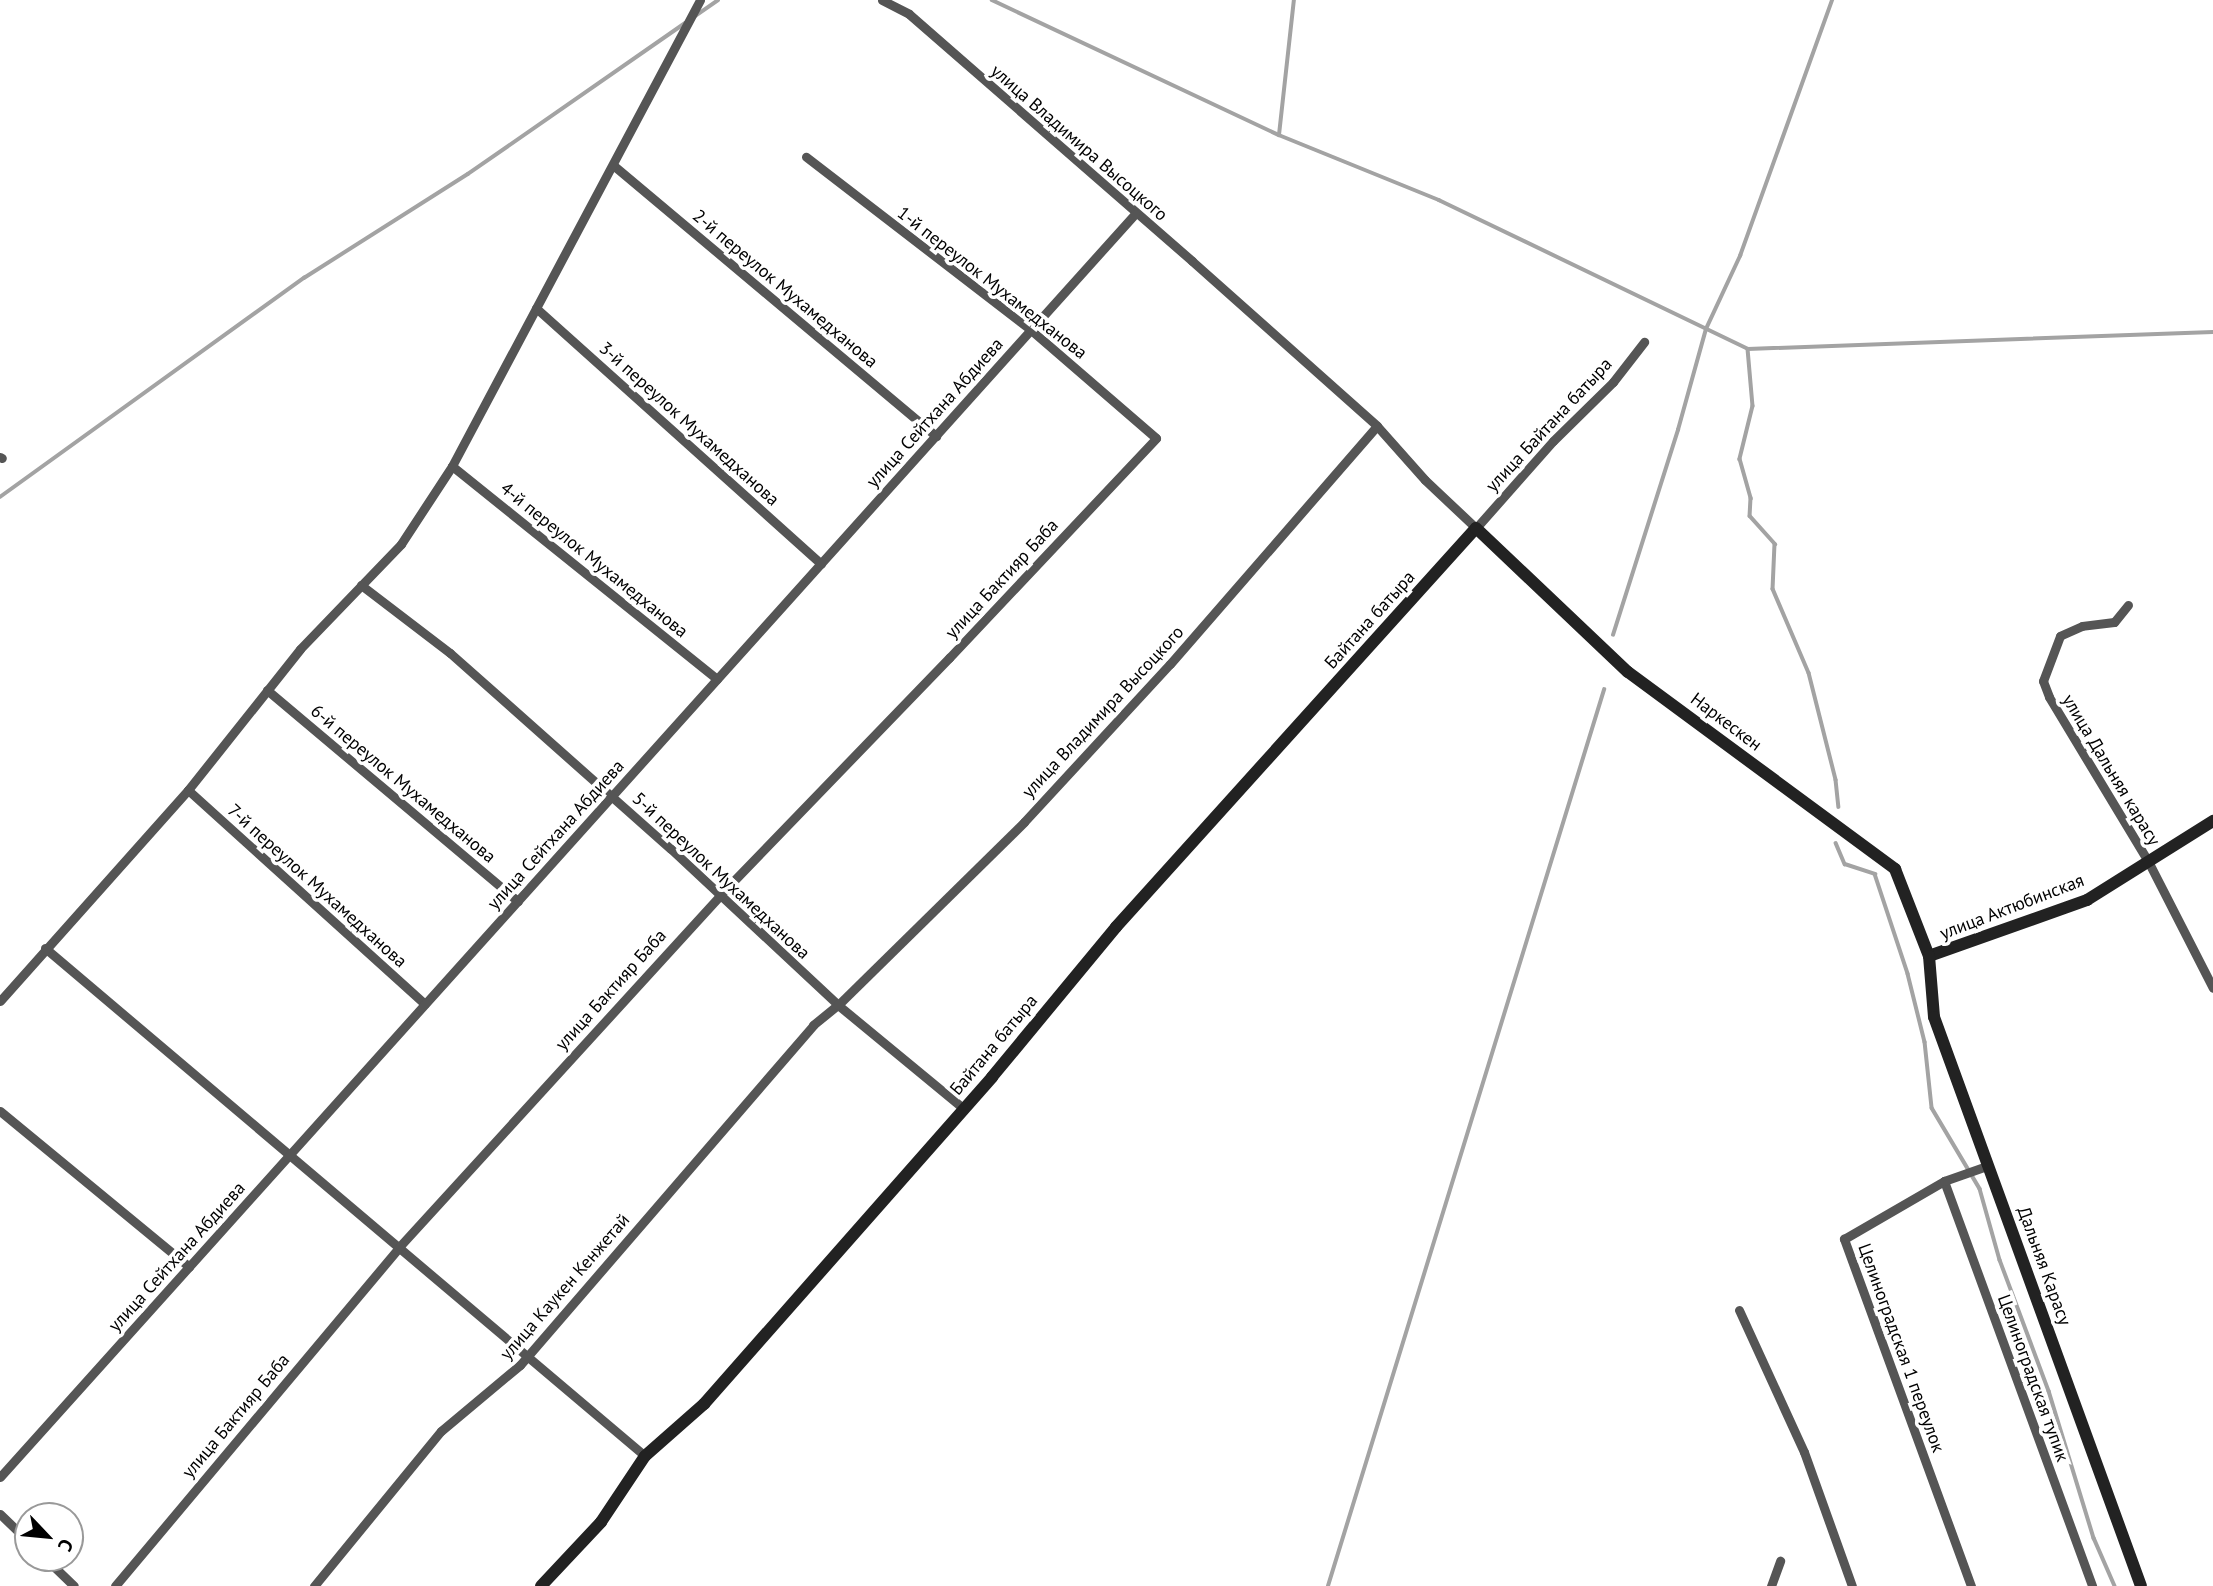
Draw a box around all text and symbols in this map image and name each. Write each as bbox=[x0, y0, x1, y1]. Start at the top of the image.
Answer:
street label: улица Владимира Высоцкого bbox=[986, 60, 1172, 226]
street label: 1-й переулок Мухамедханова bbox=[893, 202, 1091, 364]
street label: 2-й переулок Мухамедханова bbox=[688, 205, 882, 373]
street label: улица Сейтхана Абдиева bbox=[862, 333, 1008, 493]
street label: 3-й переулок Мухамедханова bbox=[595, 337, 783, 511]
street label: улица Байтана батыра bbox=[1481, 354, 1617, 496]
street label: 4-й переулок Мухамедханова bbox=[496, 478, 692, 642]
street label: улица Бактияр Баба bbox=[941, 515, 1063, 643]
street label: Байтана батыра bbox=[1320, 567, 1420, 673]
street label: улица Владимира Высоцкого bbox=[1018, 622, 1188, 802]
street label: Наркескен bbox=[1686, 688, 1766, 756]
street label: улица Дальняя карасу bbox=[2057, 690, 2165, 850]
street label: 6-й переулок Мухамедханова bbox=[306, 700, 500, 868]
street label: улица Сейтхана Абдиева bbox=[483, 755, 629, 915]
street label: 5-й переулок Мухамедханова bbox=[628, 788, 814, 964]
street label: 7-й переулок Мухамедханова bbox=[223, 800, 411, 972]
street label: улица Актюбинская bbox=[1937, 869, 2087, 945]
street label: улица Бактияр Баба bbox=[551, 925, 671, 1055]
street label: Байтана батыра bbox=[946, 990, 1042, 1100]
street label: улица Сейтхана Абдиева bbox=[104, 1177, 250, 1337]
street label: Дальняя Карасу bbox=[2013, 1204, 2075, 1328]
street label: улица Каукен Кенжетай bbox=[496, 1210, 634, 1364]
street label: Целиноградская 1 переулок bbox=[1853, 1241, 1949, 1455]
street label: Целиноградская тупик bbox=[1993, 1291, 2073, 1465]
street label: улица Бактияр Баба bbox=[178, 1349, 294, 1483]
north arrow bbox=[14, 1502, 84, 1572]
text: С bbox=[53, 1535, 79, 1555]

